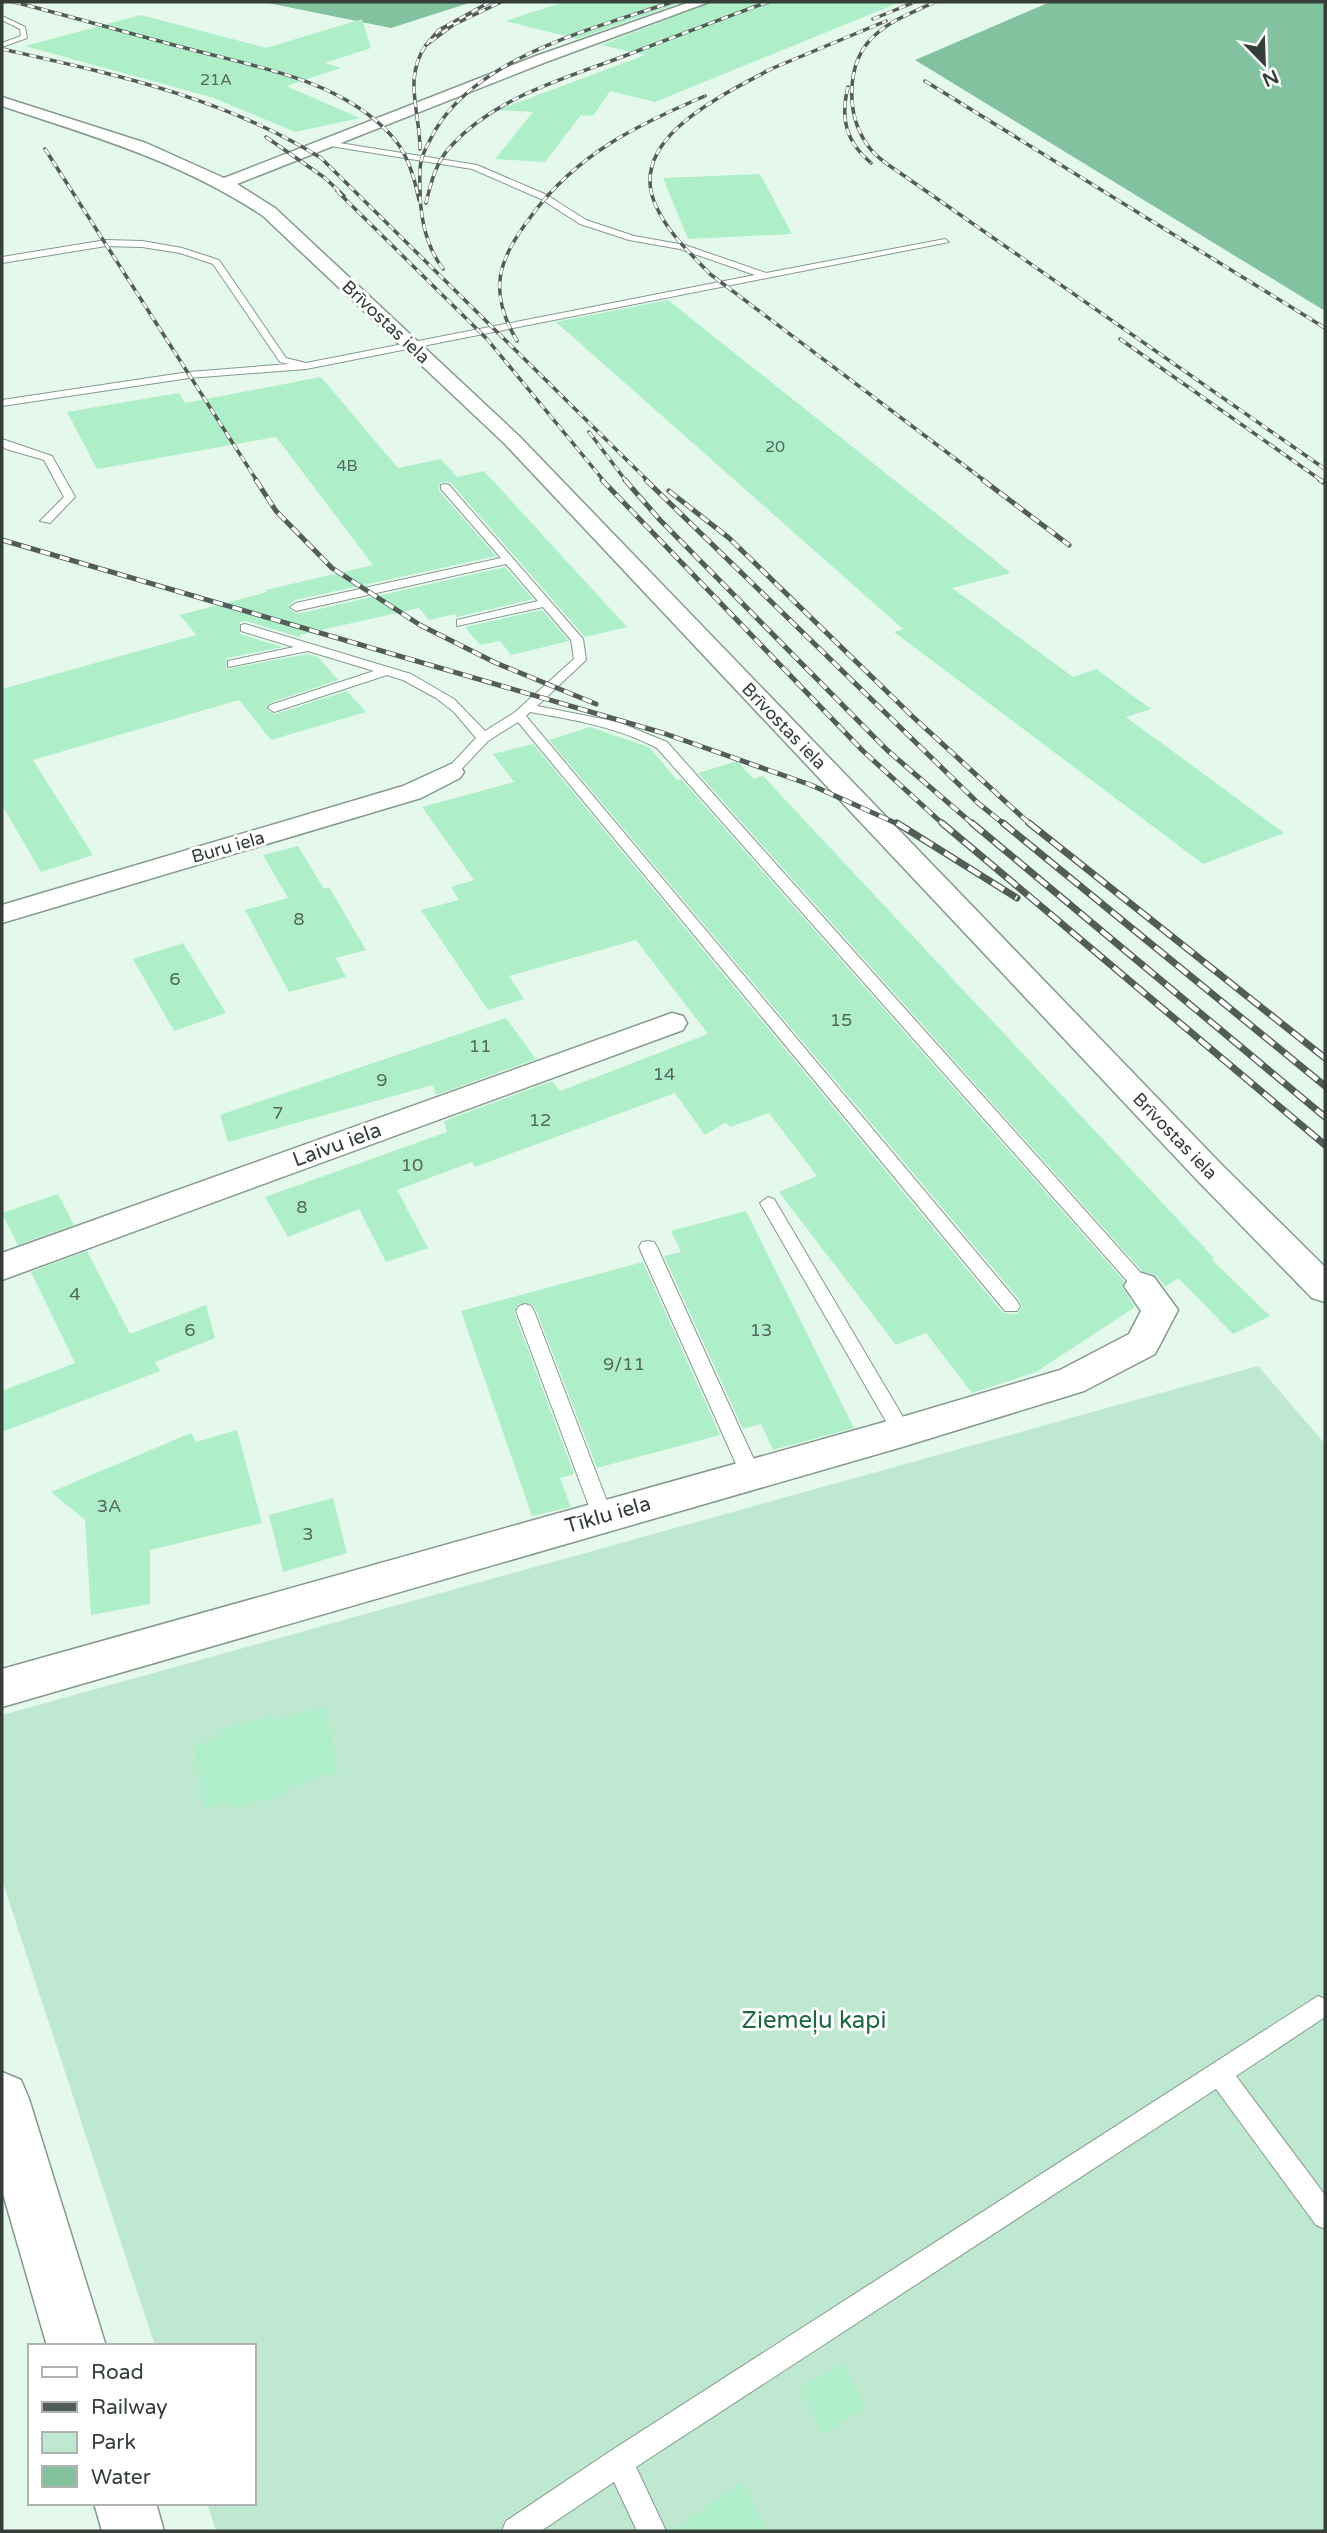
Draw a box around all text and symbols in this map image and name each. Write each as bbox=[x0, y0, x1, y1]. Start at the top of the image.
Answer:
north arrow bbox=[1229, 28, 1299, 98]
text: N bbox=[1259, 65, 1282, 91]
house number: 21A bbox=[200, 70, 232, 90]
street label: Brīvostas iela bbox=[337, 276, 435, 368]
house number: 20 bbox=[765, 437, 785, 457]
house number: 4B bbox=[336, 456, 358, 476]
street label: Brīvostas iela bbox=[737, 678, 831, 774]
street label: Buru iela bbox=[189, 826, 267, 868]
house number: 8 bbox=[293, 908, 305, 930]
house number: 6 bbox=[169, 968, 181, 990]
house number: 15 bbox=[830, 1009, 852, 1031]
house number: 11 bbox=[469, 1035, 491, 1057]
house number: 14 bbox=[653, 1063, 675, 1085]
house number: 9 bbox=[376, 1069, 388, 1091]
street label: Brīvostas iela bbox=[1128, 1088, 1222, 1184]
house number: 7 bbox=[272, 1102, 284, 1124]
house number: 12 bbox=[529, 1109, 551, 1131]
street label: Laivu iela bbox=[289, 1117, 385, 1173]
house number: 10 bbox=[401, 1154, 423, 1176]
house number: 8 bbox=[296, 1196, 308, 1218]
house number: 4 bbox=[69, 1283, 81, 1305]
house number: 6 bbox=[184, 1319, 196, 1341]
house number: 13 bbox=[750, 1319, 772, 1341]
house number: 9/11 bbox=[603, 1353, 645, 1375]
street label: Tīklu iela bbox=[562, 1491, 654, 1539]
house number: 3A bbox=[97, 1495, 121, 1517]
house number: 3 bbox=[302, 1523, 314, 1545]
park label: Ziemeļu kapi bbox=[742, 2006, 886, 2035]
legend bbox=[28, 2344, 256, 2505]
text: Road bbox=[91, 2360, 144, 2385]
text: Railway bbox=[91, 2395, 168, 2420]
text: Park bbox=[91, 2430, 136, 2455]
text: Water bbox=[91, 2465, 151, 2490]

